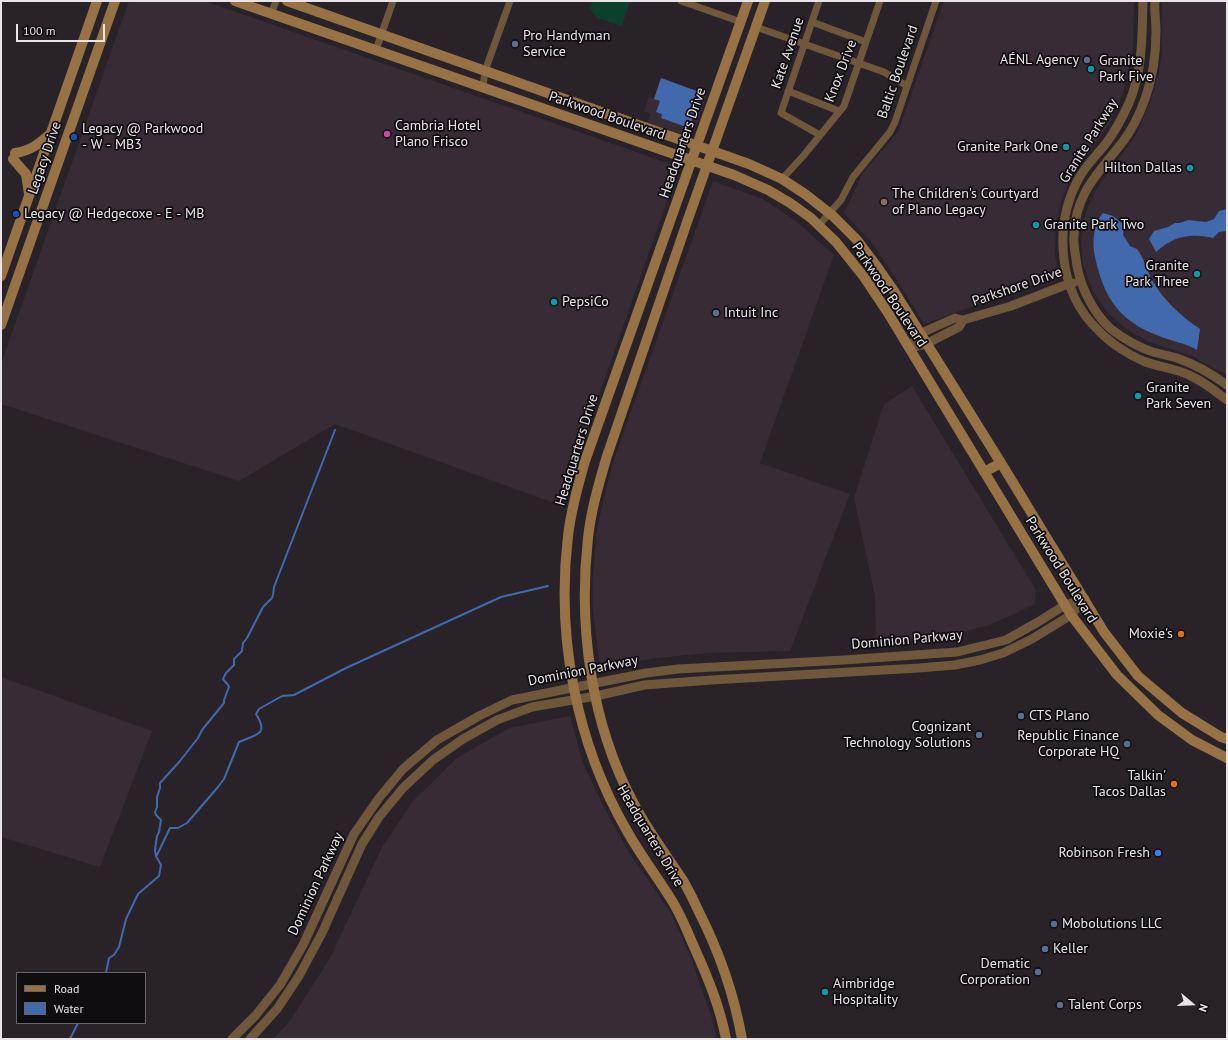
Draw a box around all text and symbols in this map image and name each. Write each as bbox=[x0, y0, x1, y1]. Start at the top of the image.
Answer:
street label: Kate Avenue bbox=[768, 15, 808, 91]
scale bar bbox=[18, 16, 107, 42]
text: 100 m bbox=[23, 23, 56, 38]
street label: Baltic Boulevard bbox=[874, 23, 922, 121]
place label: Pro Handyman Service bbox=[523, 28, 610, 60]
street label: Knox Drive bbox=[821, 38, 861, 104]
marker: Pro Handyman Service bbox=[510, 39, 520, 49]
place label: AÉNL Agency bbox=[1000, 52, 1079, 68]
place label: Granite Park Five bbox=[1099, 53, 1153, 86]
marker: AÉNL Agency bbox=[1082, 55, 1092, 65]
marker: Granite Park Five bbox=[1086, 64, 1096, 74]
street label: Headquarters Drive bbox=[656, 86, 710, 200]
street label: Parkwood Boulevard bbox=[546, 88, 668, 144]
street label: Granite Parkway bbox=[1056, 96, 1122, 186]
place label: Cambria Hotel Plano Frisco bbox=[395, 118, 481, 150]
street label: Legacy Drive bbox=[25, 120, 65, 196]
place label: Legacy @ Parkwood - W - MB3 bbox=[82, 121, 203, 154]
marker: Cambria Hotel Plano Frisco bbox=[382, 129, 392, 139]
marker: Legacy @ Parkwood - W - MB3 bbox=[69, 132, 79, 142]
place label: Granite Park One bbox=[957, 139, 1058, 155]
marker: Granite Park One bbox=[1061, 142, 1071, 152]
place label: Hilton Dallas bbox=[1104, 160, 1182, 176]
marker: Hilton Dallas bbox=[1185, 163, 1195, 173]
place label: The Children's Courtyard of Plano Legacy bbox=[892, 186, 1039, 218]
marker: The Children's Courtyard of Plano Legacy bbox=[879, 197, 889, 207]
place label: Legacy @ Hedgecoxe - E - MB bbox=[24, 206, 204, 222]
marker: Legacy @ Hedgecoxe - E - MB bbox=[11, 209, 21, 219]
place label: Granite Park Two bbox=[1044, 217, 1144, 233]
marker: Granite Park Two bbox=[1031, 220, 1041, 230]
street label: Parkwood Boulevard bbox=[848, 240, 930, 350]
place label: Granite Park Three bbox=[1125, 258, 1189, 290]
street label: Parkshore Drive bbox=[970, 264, 1064, 310]
marker: Granite Park Three bbox=[1192, 269, 1202, 279]
place label: PepsiCo bbox=[562, 294, 609, 310]
marker: PepsiCo bbox=[549, 297, 559, 307]
place label: Intuit Inc bbox=[724, 305, 778, 321]
marker: Intuit Inc bbox=[711, 308, 721, 318]
place label: Granite Park Seven bbox=[1146, 380, 1211, 412]
marker: Granite Park Seven bbox=[1133, 391, 1143, 401]
street label: Headquarters Drive bbox=[552, 392, 602, 508]
street label: Parkwood Boulevard bbox=[1021, 514, 1101, 626]
place label: Moxie's bbox=[1129, 626, 1173, 642]
street label: Dominion Parkway bbox=[851, 627, 963, 653]
marker: Moxie's bbox=[1176, 629, 1186, 639]
street label: Dominion Parkway bbox=[527, 652, 639, 690]
place label: CTS Plano bbox=[1029, 708, 1090, 724]
marker: CTS Plano bbox=[1016, 711, 1026, 721]
place label: Cognizant Technology Solutions bbox=[843, 719, 971, 752]
place label: Republic Finance Corporate HQ bbox=[1017, 728, 1119, 760]
marker: Cognizant Technology Solutions bbox=[974, 730, 984, 740]
marker: Republic Finance Corporate HQ bbox=[1122, 739, 1132, 749]
place label: Talkin' Tacos Dallas bbox=[1093, 768, 1166, 800]
marker: Talkin' Tacos Dallas bbox=[1169, 779, 1179, 789]
street label: Headquarters Drive bbox=[613, 782, 687, 890]
street label: Dominion Parkway bbox=[285, 830, 347, 938]
place label: Robinson Fresh bbox=[1058, 845, 1150, 861]
marker: Robinson Fresh bbox=[1153, 848, 1163, 858]
place label: Mobolutions LLC bbox=[1062, 916, 1162, 932]
marker: Mobolutions LLC bbox=[1049, 919, 1059, 929]
place label: Keller bbox=[1053, 941, 1088, 957]
marker: Keller bbox=[1040, 944, 1050, 954]
place label: Dematic Corporation bbox=[960, 956, 1030, 988]
marker: Dematic Corporation bbox=[1033, 967, 1043, 977]
legend bbox=[16, 972, 146, 1024]
place label: Aimbridge Hospitality bbox=[833, 976, 898, 1008]
text: Road bbox=[54, 981, 79, 996]
north arrow bbox=[1172, 984, 1212, 1024]
marker: Aimbridge Hospitality bbox=[820, 987, 830, 997]
place label: Talent Corps bbox=[1068, 997, 1142, 1013]
marker: Talent Corps bbox=[1055, 1000, 1065, 1010]
text: Water bbox=[54, 1001, 84, 1016]
text: N bbox=[1196, 1002, 1211, 1014]

